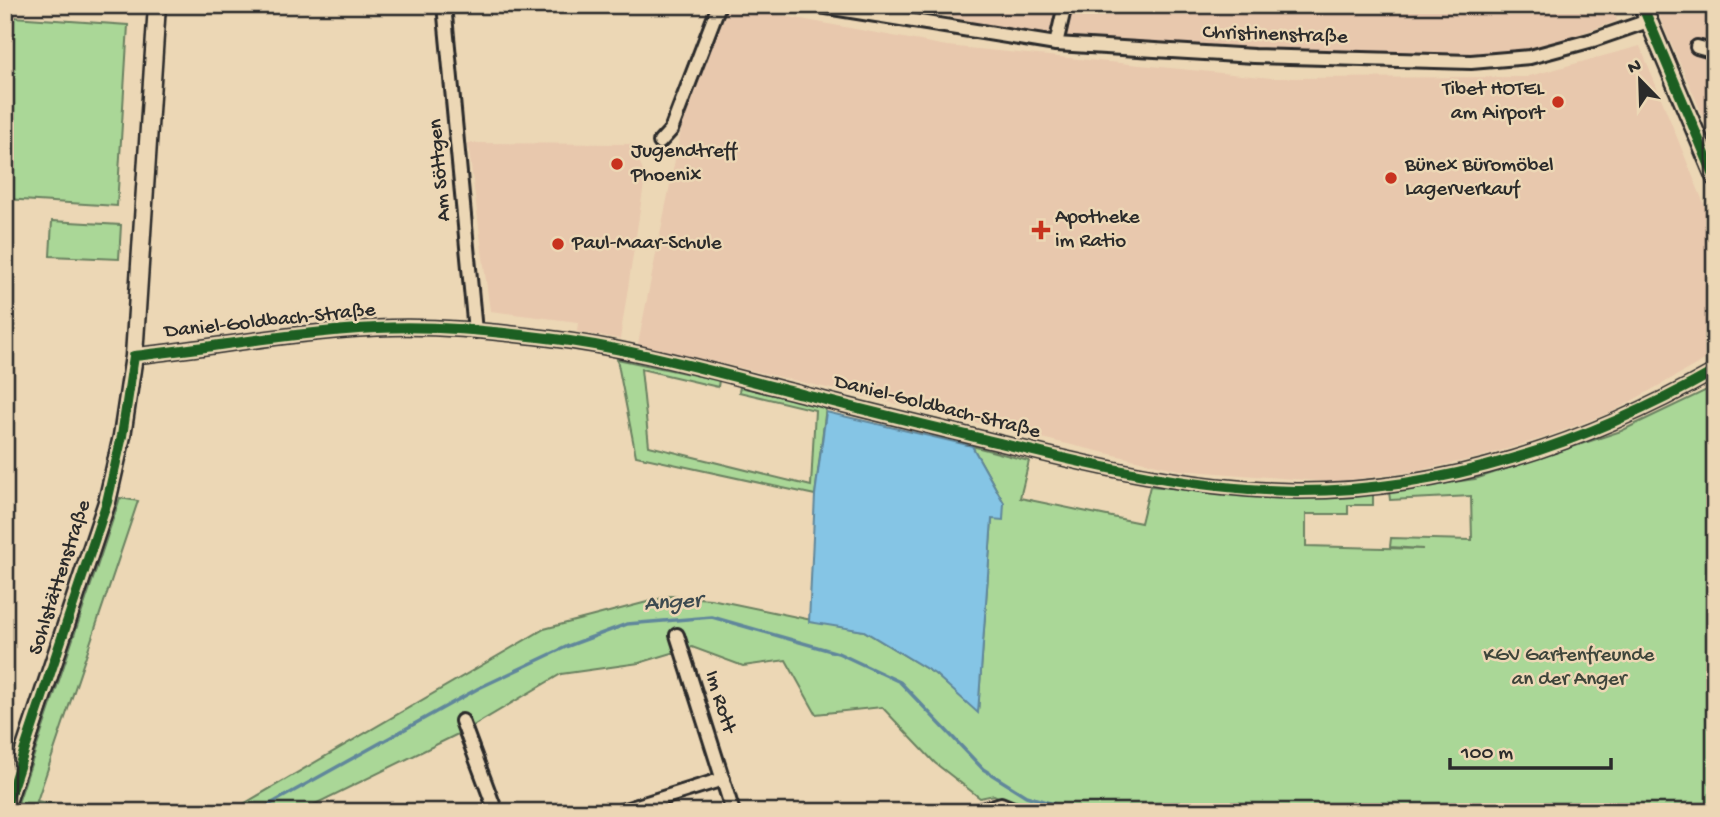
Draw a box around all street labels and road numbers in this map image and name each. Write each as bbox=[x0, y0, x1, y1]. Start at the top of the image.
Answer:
street label: Christinenstraße bbox=[1202, 21, 1349, 51]
street label: Am Söttgen bbox=[424, 118, 458, 222]
street label: Daniel-Goldbach-Straße bbox=[161, 298, 378, 346]
street label: Daniel-Goldbach-Straße bbox=[829, 370, 1044, 446]
street label: Sohlstättenstraße bbox=[24, 496, 98, 659]
street label: Im Rott bbox=[698, 668, 741, 739]

